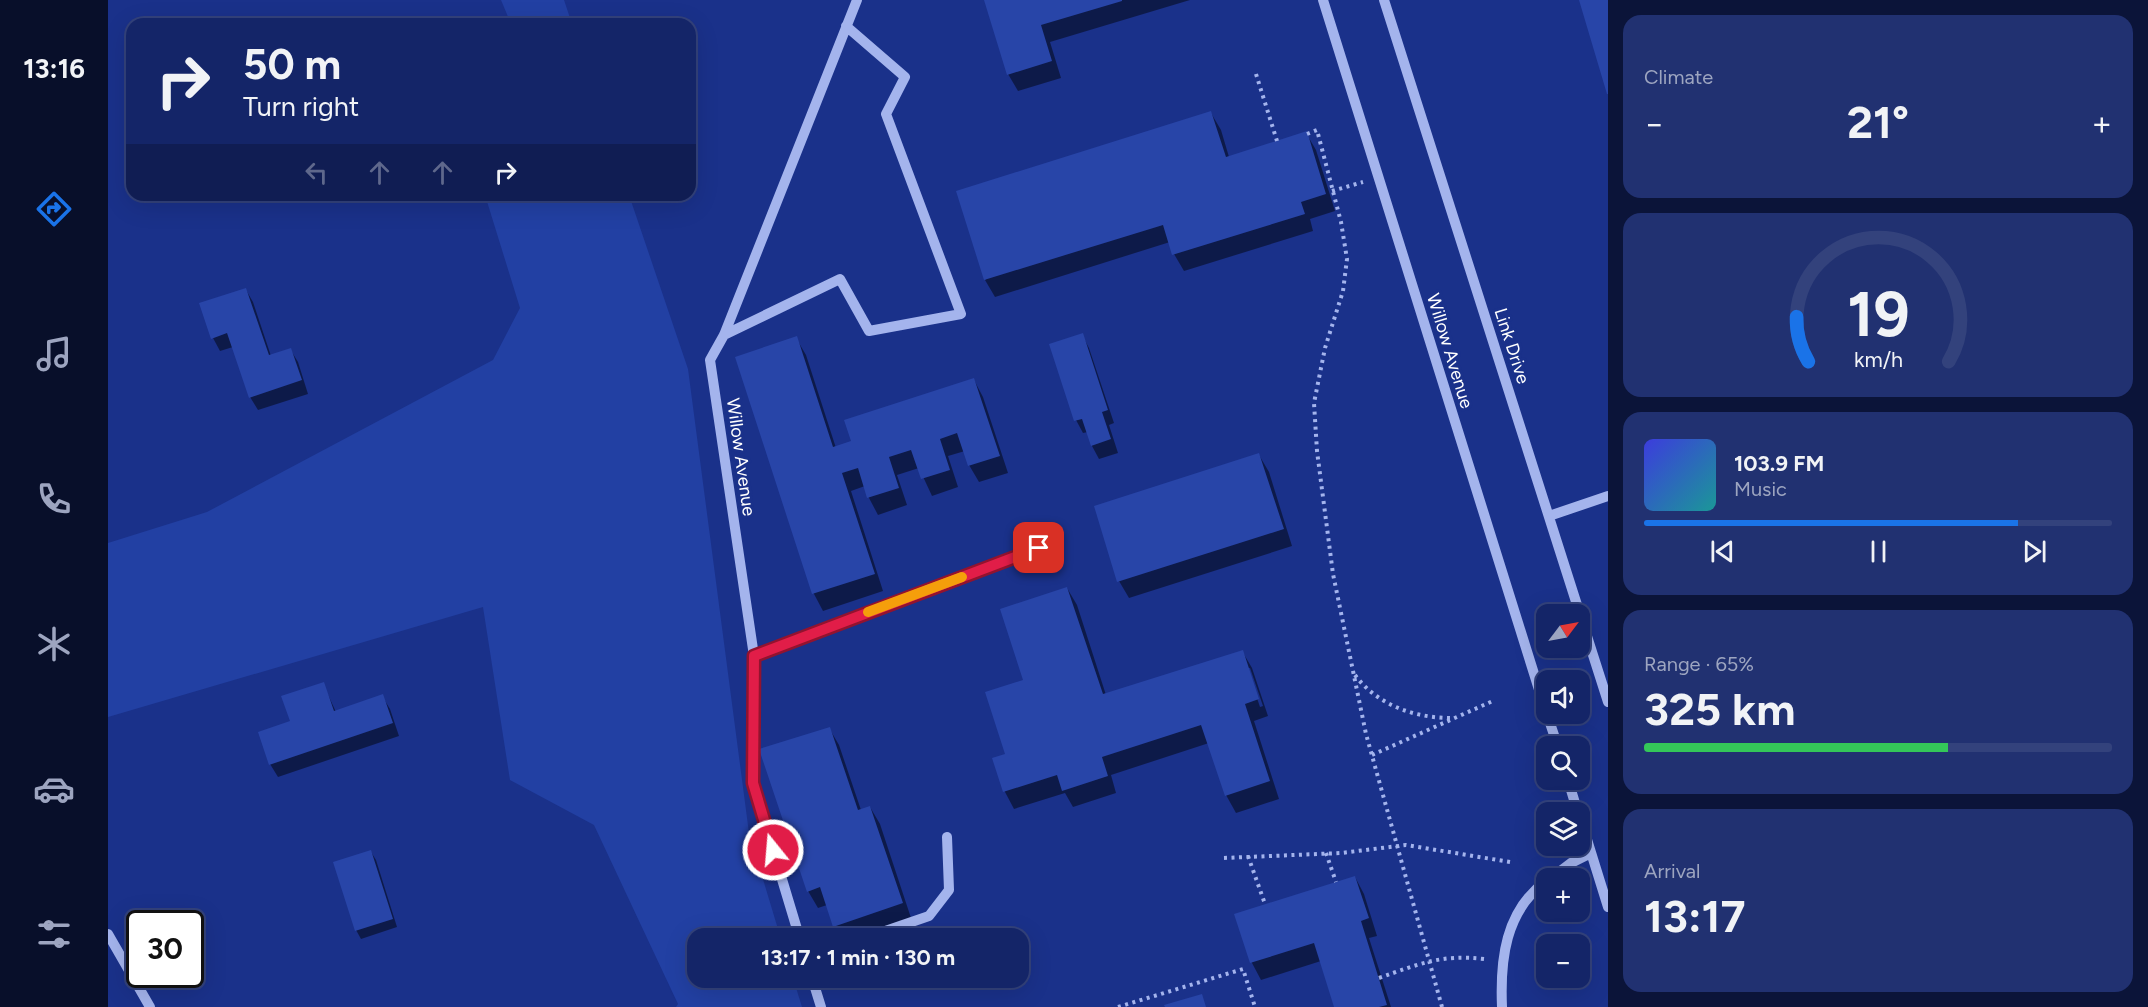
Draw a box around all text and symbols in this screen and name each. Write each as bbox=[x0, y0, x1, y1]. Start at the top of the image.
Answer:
text: 50 m bbox=[243, 39, 341, 90]
icon: right bbox=[144, 42, 222, 120]
text: 13:16 bbox=[23, 52, 85, 85]
text: Climate bbox=[1644, 65, 1713, 89]
text: Turn right bbox=[243, 90, 359, 123]
text: 21° bbox=[1847, 95, 1909, 149]
text: − bbox=[1644, 104, 1665, 143]
text: + bbox=[2091, 104, 2112, 143]
icon: left bbox=[300, 156, 333, 189]
icon: ahead bbox=[363, 156, 396, 189]
icon: ahead bbox=[426, 156, 459, 189]
icon: right bbox=[489, 156, 522, 189]
icon: directions bbox=[33, 188, 75, 230]
text: 19 bbox=[1847, 277, 1909, 352]
street label: Willow Avenue bbox=[1422, 291, 1478, 411]
street label: Link Drive bbox=[1489, 305, 1535, 387]
icon: music bbox=[33, 333, 75, 375]
text: km/h bbox=[1854, 348, 1902, 373]
street label: Willow Avenue bbox=[722, 397, 760, 518]
text: 103.9 FM bbox=[1734, 450, 1824, 477]
text: Music bbox=[1734, 477, 1787, 501]
icon: phone bbox=[33, 478, 75, 520]
pin bbox=[1013, 522, 1064, 573]
icon: arrive bbox=[1022, 531, 1055, 564]
icon: previous bbox=[1706, 535, 1739, 568]
icon: pause bbox=[1862, 535, 1895, 568]
icon: next bbox=[2018, 535, 2051, 568]
north arrow bbox=[1536, 604, 1590, 658]
map controls bbox=[1536, 604, 1590, 988]
icon: climate bbox=[33, 623, 75, 665]
text: Range · 65% bbox=[1644, 652, 1754, 676]
button: sound bbox=[1536, 670, 1590, 724]
text: 325 km bbox=[1644, 682, 1795, 736]
button: search bbox=[1536, 736, 1590, 790]
icon: car bbox=[33, 768, 75, 810]
button: layers bbox=[1536, 802, 1590, 856]
position arrow bbox=[741, 818, 805, 882]
text: Arrival bbox=[1644, 859, 1700, 883]
button: + bbox=[1536, 868, 1590, 922]
text: 13:17 bbox=[1644, 889, 1746, 943]
speed limit sign: 30 bbox=[126, 910, 204, 988]
icon: filters bbox=[33, 913, 75, 955]
button: − bbox=[1536, 934, 1590, 988]
text: 13:17 · 1 min · 130 m bbox=[761, 944, 955, 971]

